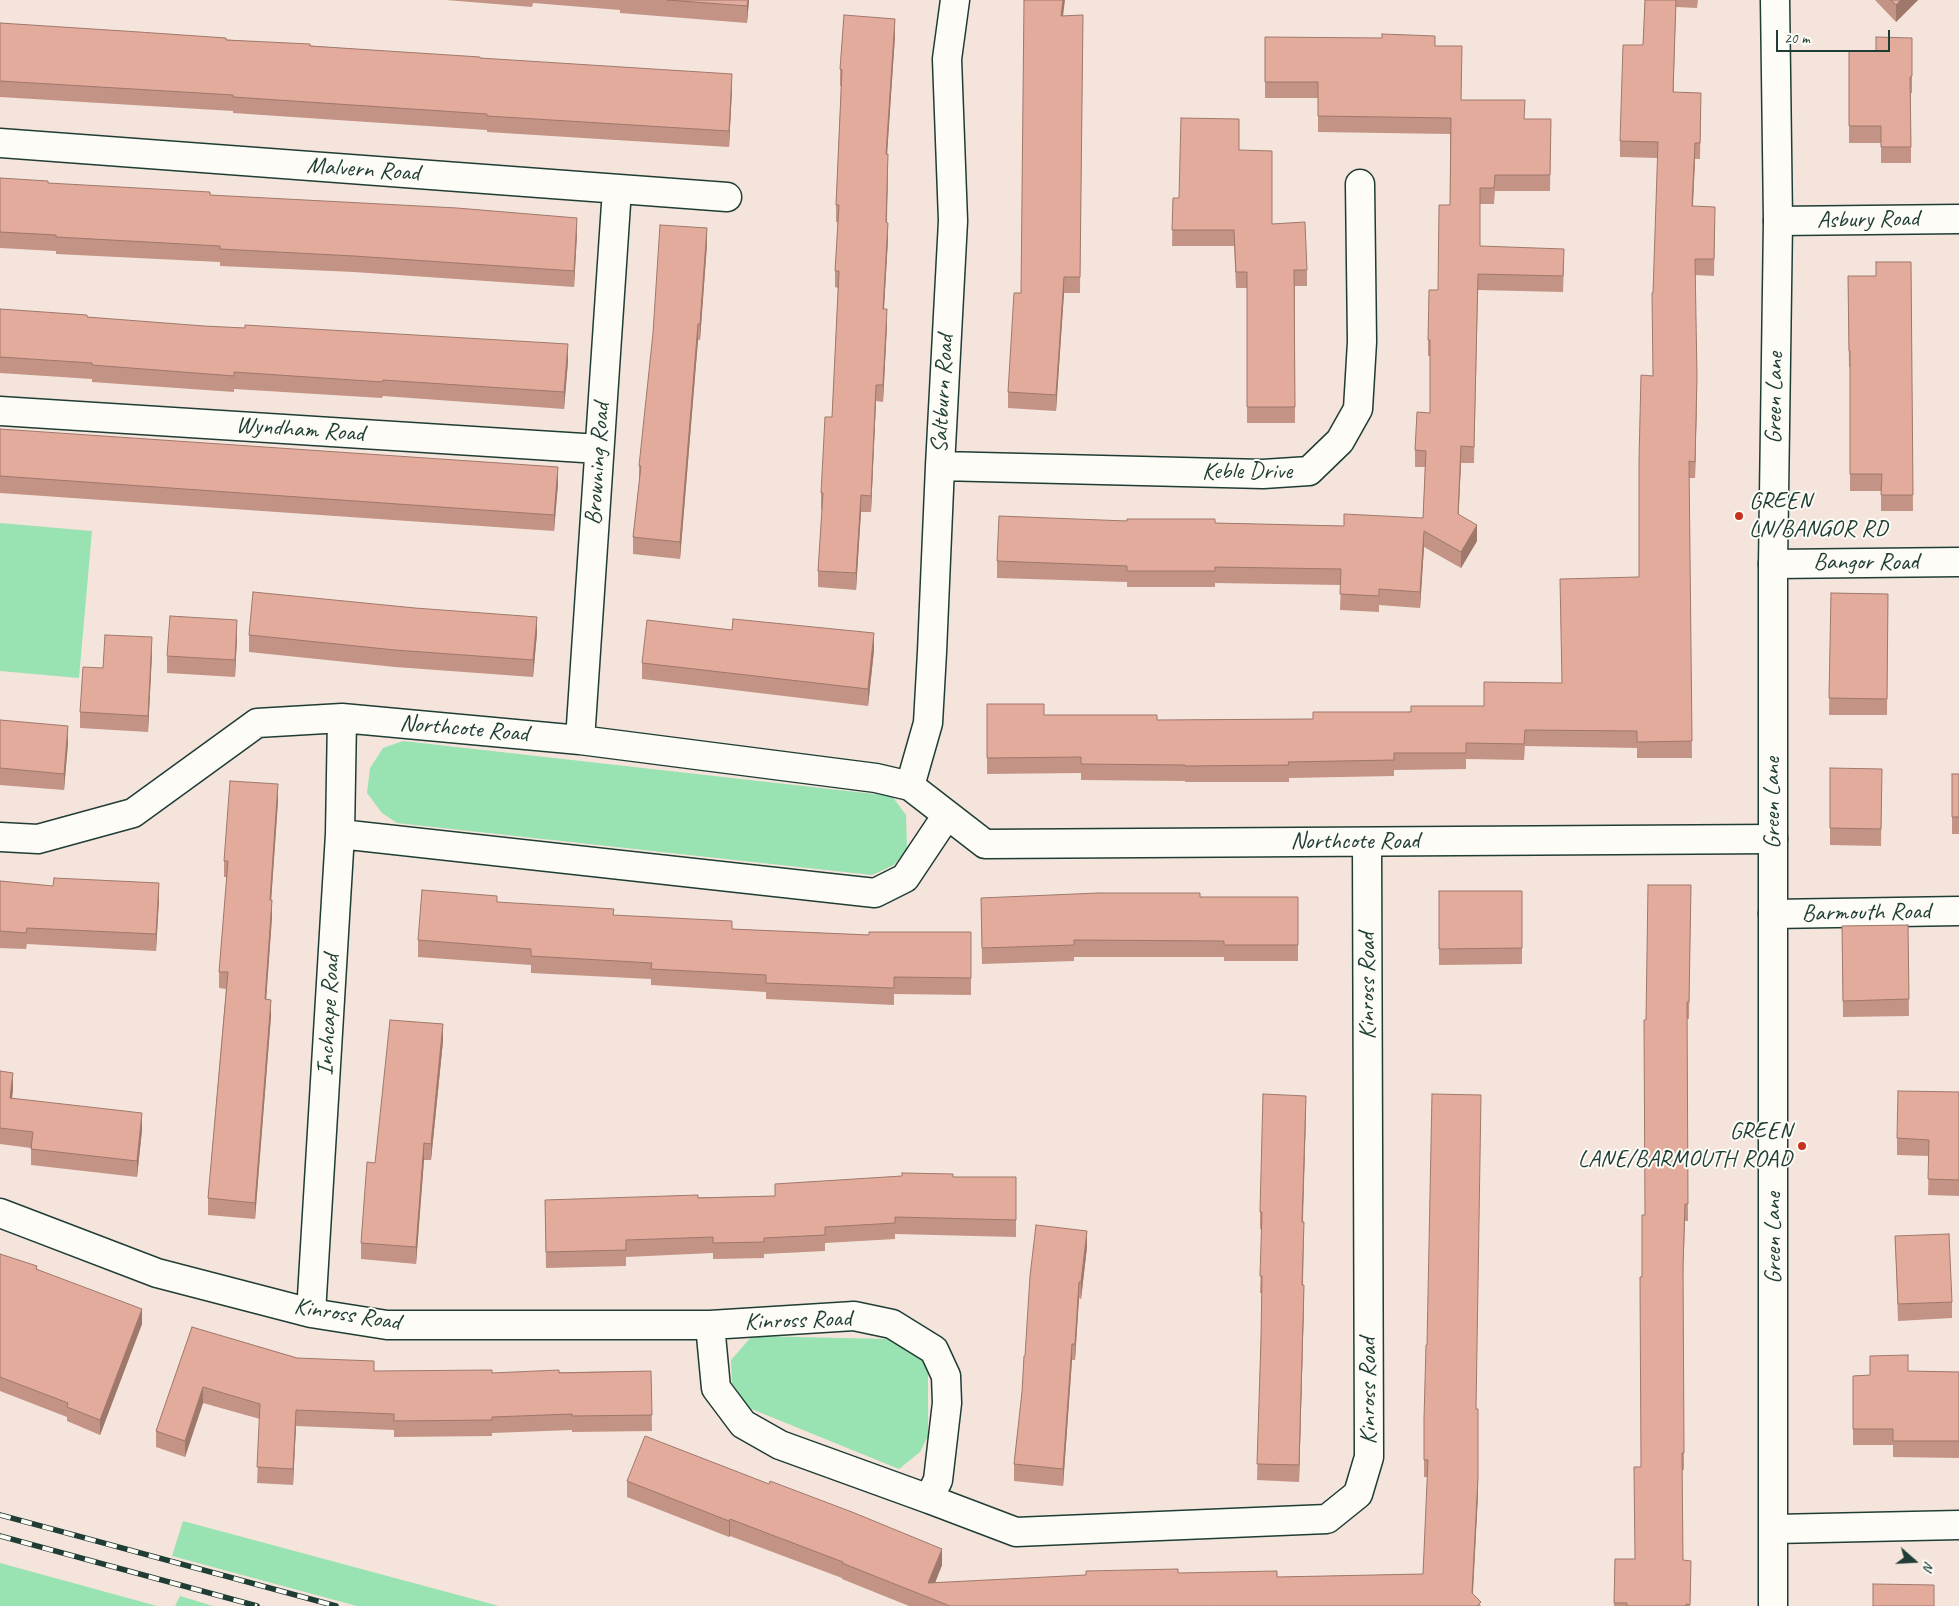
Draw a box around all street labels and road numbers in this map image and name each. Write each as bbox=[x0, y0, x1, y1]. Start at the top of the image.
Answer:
street label: Malvern Road bbox=[306, 152, 420, 188]
street label: Asbury Road bbox=[1817, 205, 1919, 235]
street label: Saltburn Road bbox=[926, 334, 960, 454]
street label: Green Lane bbox=[1760, 352, 1790, 444]
street label: Browning Road bbox=[579, 402, 617, 526]
street label: Wyndham Road bbox=[235, 411, 365, 449]
street label: Keble Drive bbox=[1202, 458, 1292, 486]
street label: Bangor Road bbox=[1813, 549, 1919, 577]
street label: Northcote Road bbox=[398, 709, 530, 749]
street label: Green Lane bbox=[1759, 757, 1787, 849]
street label: Northcote Road bbox=[1290, 828, 1420, 856]
street label: Barmouth Road bbox=[1801, 897, 1931, 929]
street label: Kinross Road bbox=[1354, 933, 1382, 1039]
street label: Inchcape Road bbox=[311, 954, 347, 1076]
street label: Green Lane bbox=[1760, 1192, 1788, 1284]
street label: Kinross Road bbox=[292, 1292, 402, 1338]
street label: Kinross Road bbox=[744, 1305, 852, 1337]
street label: Kinross Road bbox=[1355, 1338, 1383, 1444]

